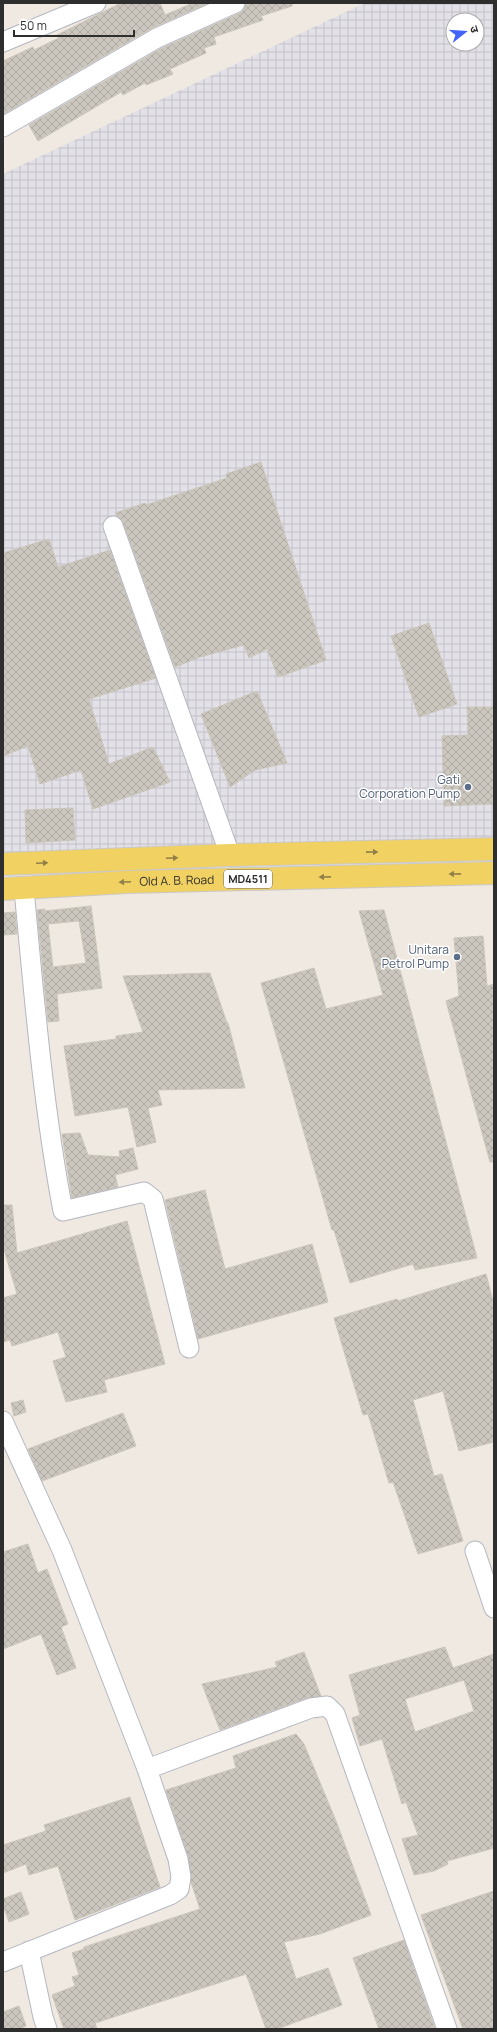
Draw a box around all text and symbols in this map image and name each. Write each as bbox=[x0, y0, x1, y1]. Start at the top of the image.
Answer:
scale bar bbox=[14, 12, 134, 38]
north arrow bbox=[445, 12, 485, 52]
text: 50 m bbox=[20, 17, 47, 34]
text: उ bbox=[467, 24, 483, 35]
place label: Gati Corporation Pump bbox=[359, 771, 460, 802]
marker: Gati Corporation Pump bbox=[463, 782, 473, 792]
one-way arrow bbox=[366, 849, 379, 855]
one-way arrow bbox=[166, 855, 179, 861]
one-way arrow bbox=[36, 860, 49, 866]
road number: MD4511 bbox=[224, 870, 272, 888]
street label: Old A. B. Road bbox=[139, 871, 214, 890]
one-way arrow bbox=[448, 871, 461, 877]
one-way arrow bbox=[318, 874, 331, 880]
one-way arrow bbox=[119, 878, 131, 885]
place label: Unitara Petrol Pump bbox=[382, 941, 449, 972]
marker: Unitara Petrol Pump bbox=[452, 952, 462, 962]

